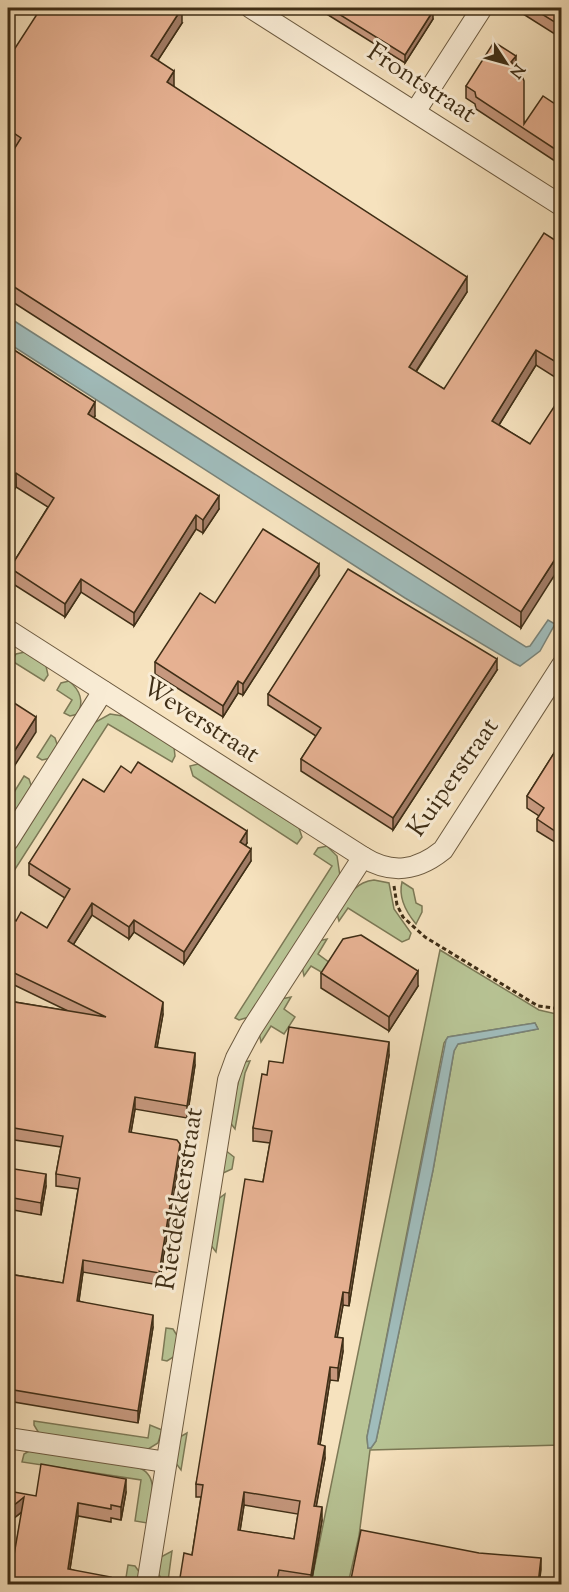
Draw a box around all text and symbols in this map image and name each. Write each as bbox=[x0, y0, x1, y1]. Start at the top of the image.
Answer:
north arrow bbox=[476, 33, 536, 93]
street label: Frontstraat bbox=[359, 35, 483, 133]
text: N bbox=[503, 58, 529, 82]
street label: Weverstraat bbox=[134, 669, 266, 773]
street label: Kuiperstraat bbox=[399, 711, 509, 845]
street label: Rietdekkerstraat bbox=[148, 1105, 214, 1293]

